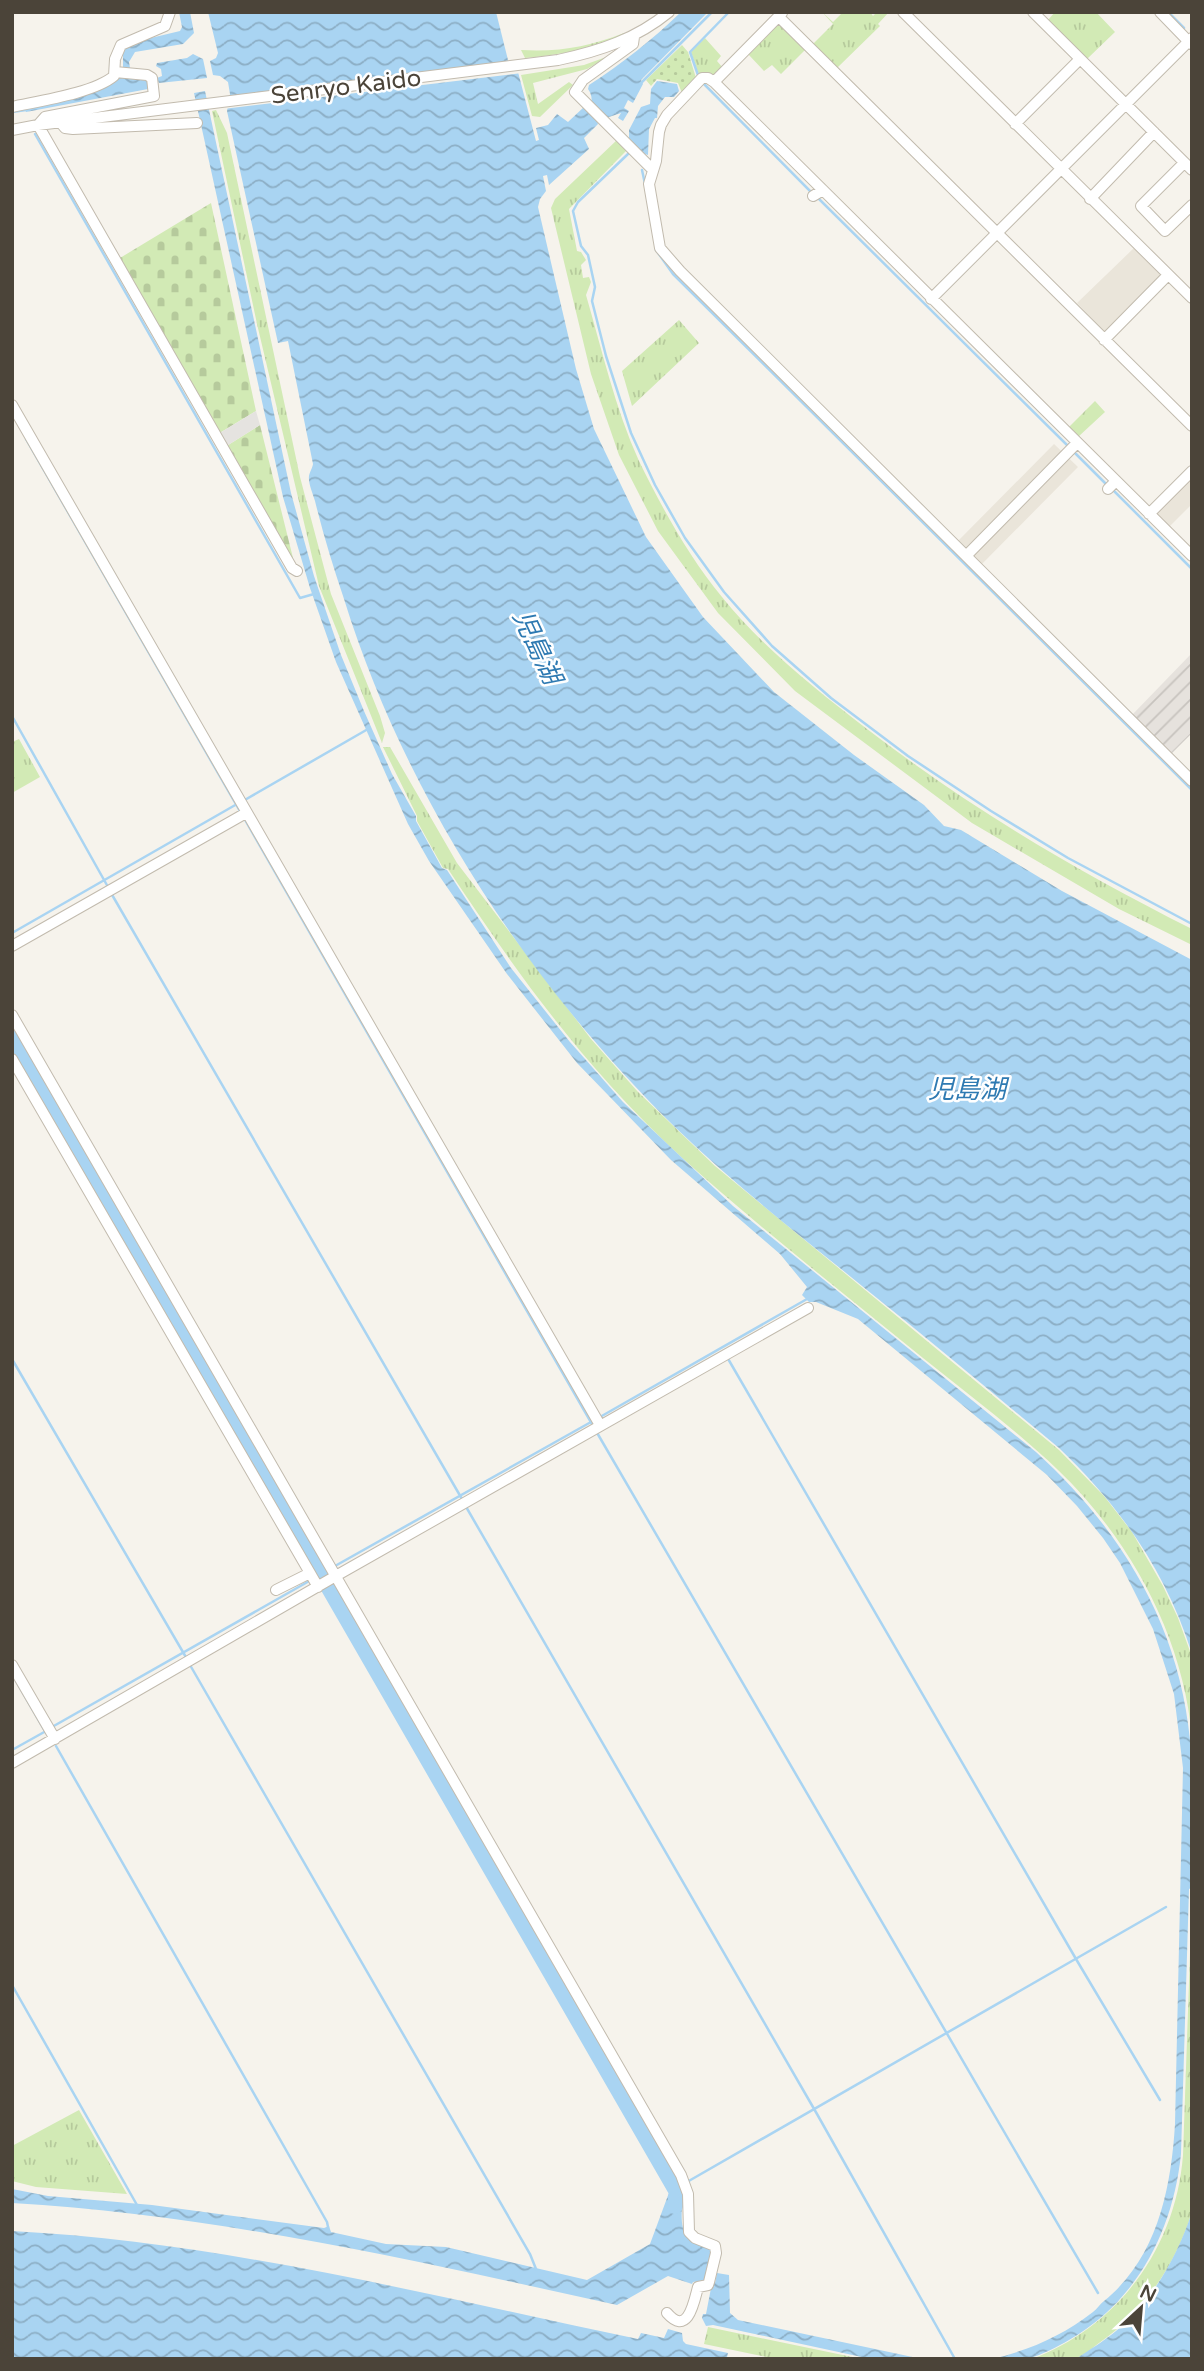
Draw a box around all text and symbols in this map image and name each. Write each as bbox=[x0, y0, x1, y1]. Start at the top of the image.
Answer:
street label: Senryo Kaido bbox=[269, 63, 423, 111]
water label: 児島湖 bbox=[506, 605, 569, 693]
water label: 児島湖 bbox=[928, 1074, 1010, 1105]
north arrow bbox=[1106, 2273, 1176, 2343]
text: N bbox=[1136, 2280, 1160, 2307]

